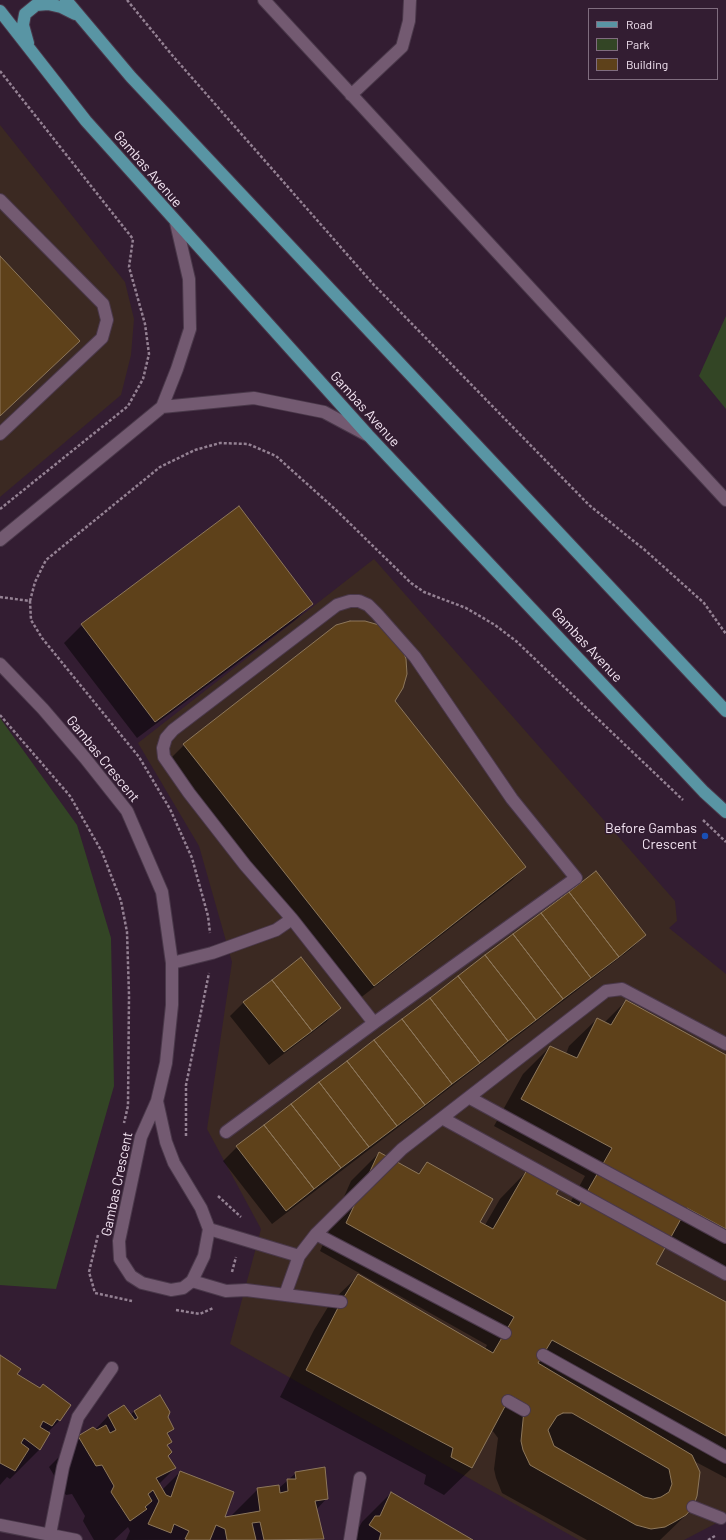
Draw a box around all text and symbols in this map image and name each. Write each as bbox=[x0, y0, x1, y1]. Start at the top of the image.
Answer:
legend bbox=[588, 8, 718, 80]
text: Road bbox=[626, 17, 653, 31]
text: Park bbox=[626, 37, 650, 51]
text: Building bbox=[626, 57, 668, 71]
street label: Gambas Avenue bbox=[110, 127, 186, 211]
street label: Gambas Avenue bbox=[327, 368, 403, 450]
street label: Gambas Avenue bbox=[548, 604, 626, 686]
street label: Gambas Crescent bbox=[63, 712, 143, 806]
place label: Before Gambas Crescent bbox=[605, 820, 697, 852]
marker: Before Gambas Crescent bbox=[700, 831, 710, 841]
street label: Gambas Crescent bbox=[98, 1130, 136, 1238]

